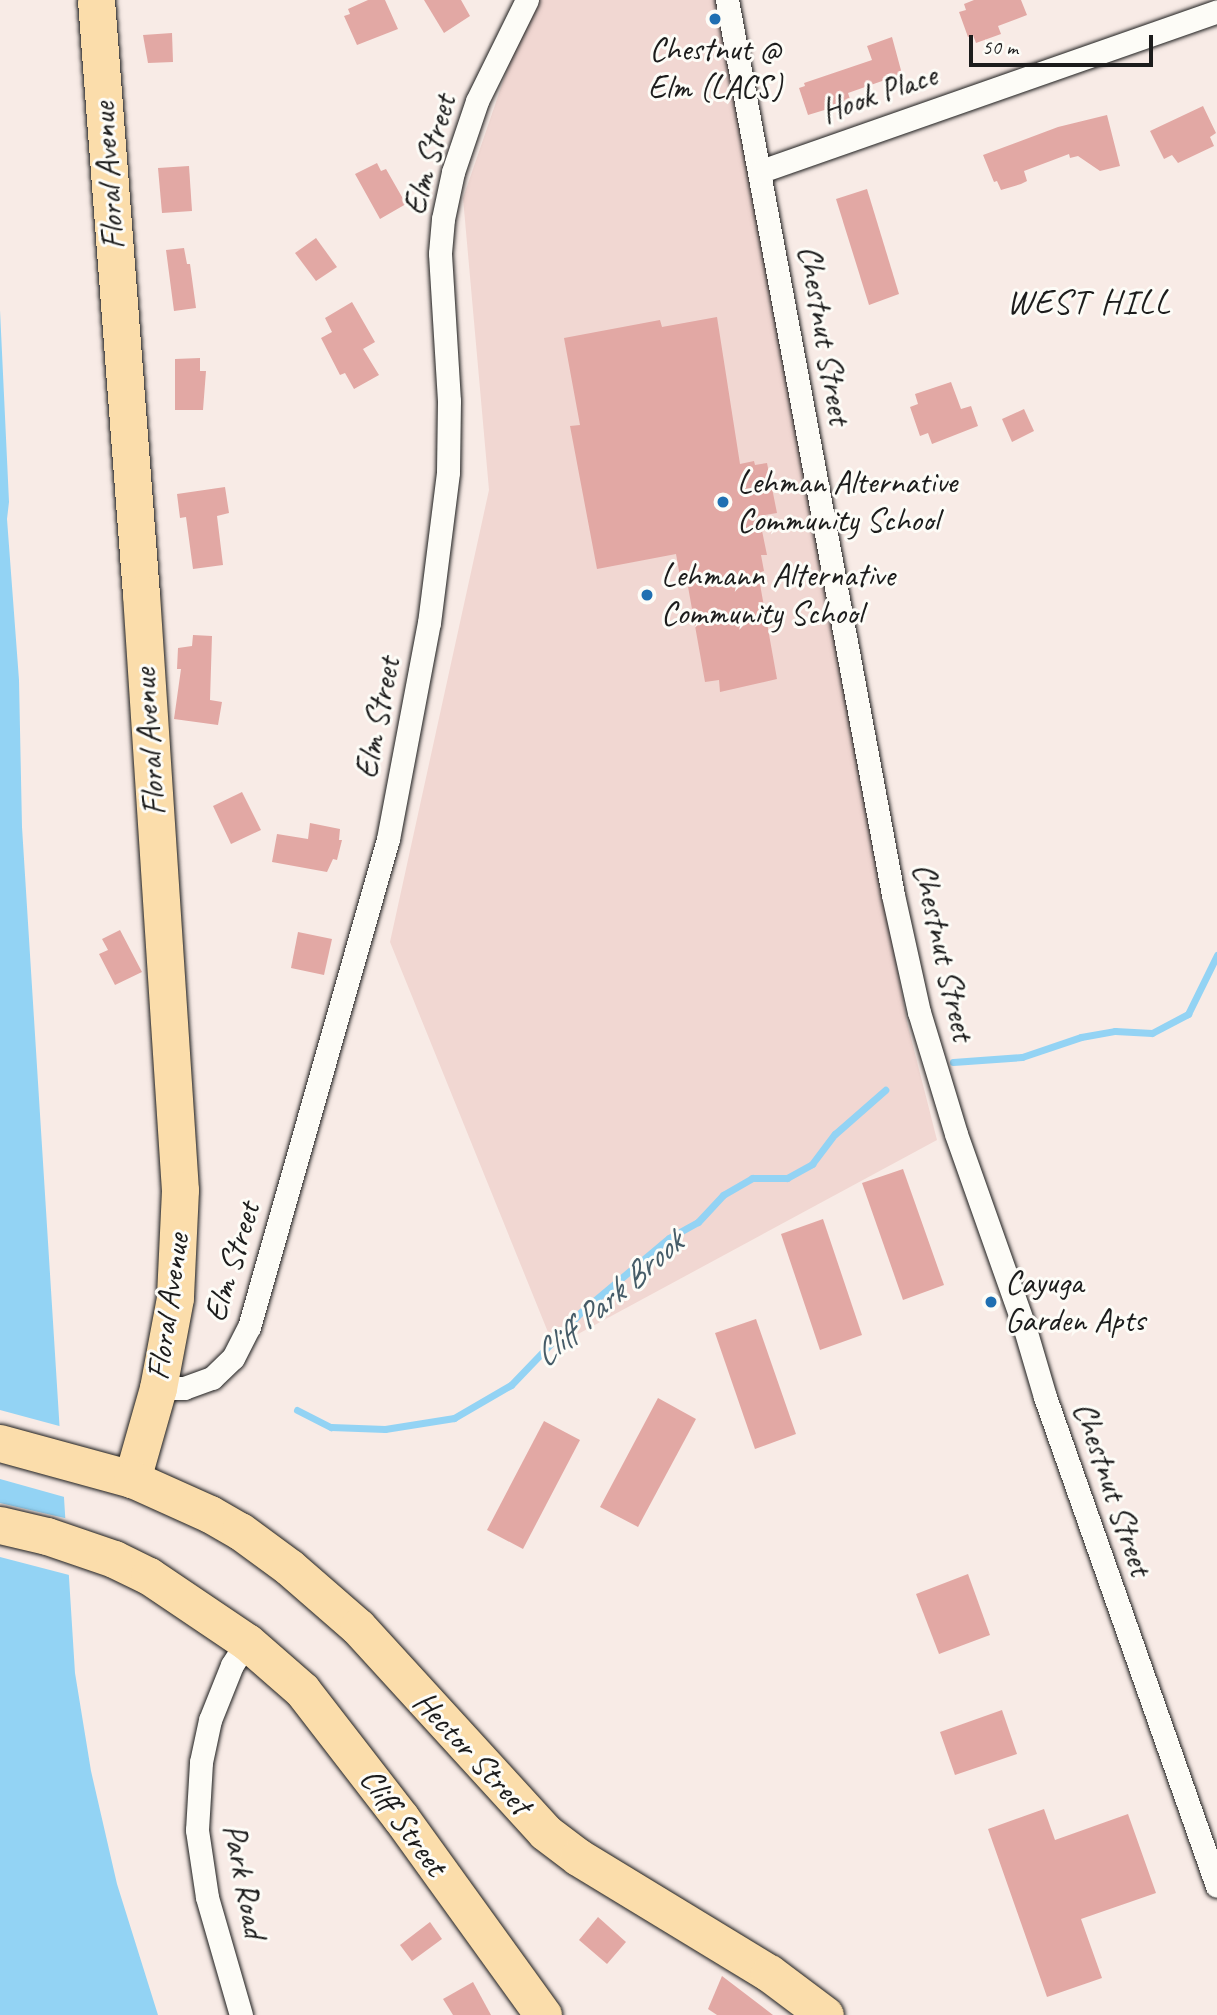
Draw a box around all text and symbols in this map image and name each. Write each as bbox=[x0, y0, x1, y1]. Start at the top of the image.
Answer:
marker: Chestnut @ Elm (LACS) bbox=[707, 11, 723, 27]
scale bar bbox=[972, 21, 1156, 65]
place label: Chestnut @ Elm (LACS) bbox=[648, 30, 782, 108]
text: 50 m bbox=[982, 34, 1018, 60]
street label: Hook Place bbox=[816, 56, 942, 132]
street label: Elm Street bbox=[395, 90, 465, 220]
street label: Floral Avenue bbox=[84, 101, 134, 251]
street label: Chestnut Street bbox=[789, 242, 859, 428]
district label: WEST HILL bbox=[1008, 281, 1170, 323]
place label: Lehman Alternative Community School bbox=[737, 463, 956, 541]
marker: Lehman Alternative Community School bbox=[715, 494, 731, 510]
place label: Lehmann Alternative Community School bbox=[661, 556, 895, 634]
marker: Lehmann Alternative Community School bbox=[639, 587, 655, 603]
street label: Elm Street bbox=[347, 654, 409, 782]
street label: Floral Avenue bbox=[125, 667, 175, 817]
street label: Chestnut Street bbox=[903, 859, 983, 1045]
street label: Elm Street bbox=[195, 1197, 269, 1327]
water label: Cliff Park Brook bbox=[524, 1222, 692, 1376]
street label: Floral Avenue bbox=[138, 1231, 198, 1383]
place label: Cayuga Garden Apts bbox=[1005, 1263, 1145, 1341]
marker: Cayuga Garden Apts bbox=[983, 1294, 999, 1310]
street label: Chestnut Street bbox=[1064, 1397, 1160, 1581]
street label: Hector Street bbox=[405, 1683, 539, 1823]
street label: Cliff Street bbox=[351, 1760, 455, 1884]
street label: Park Road bbox=[214, 1821, 274, 1941]

